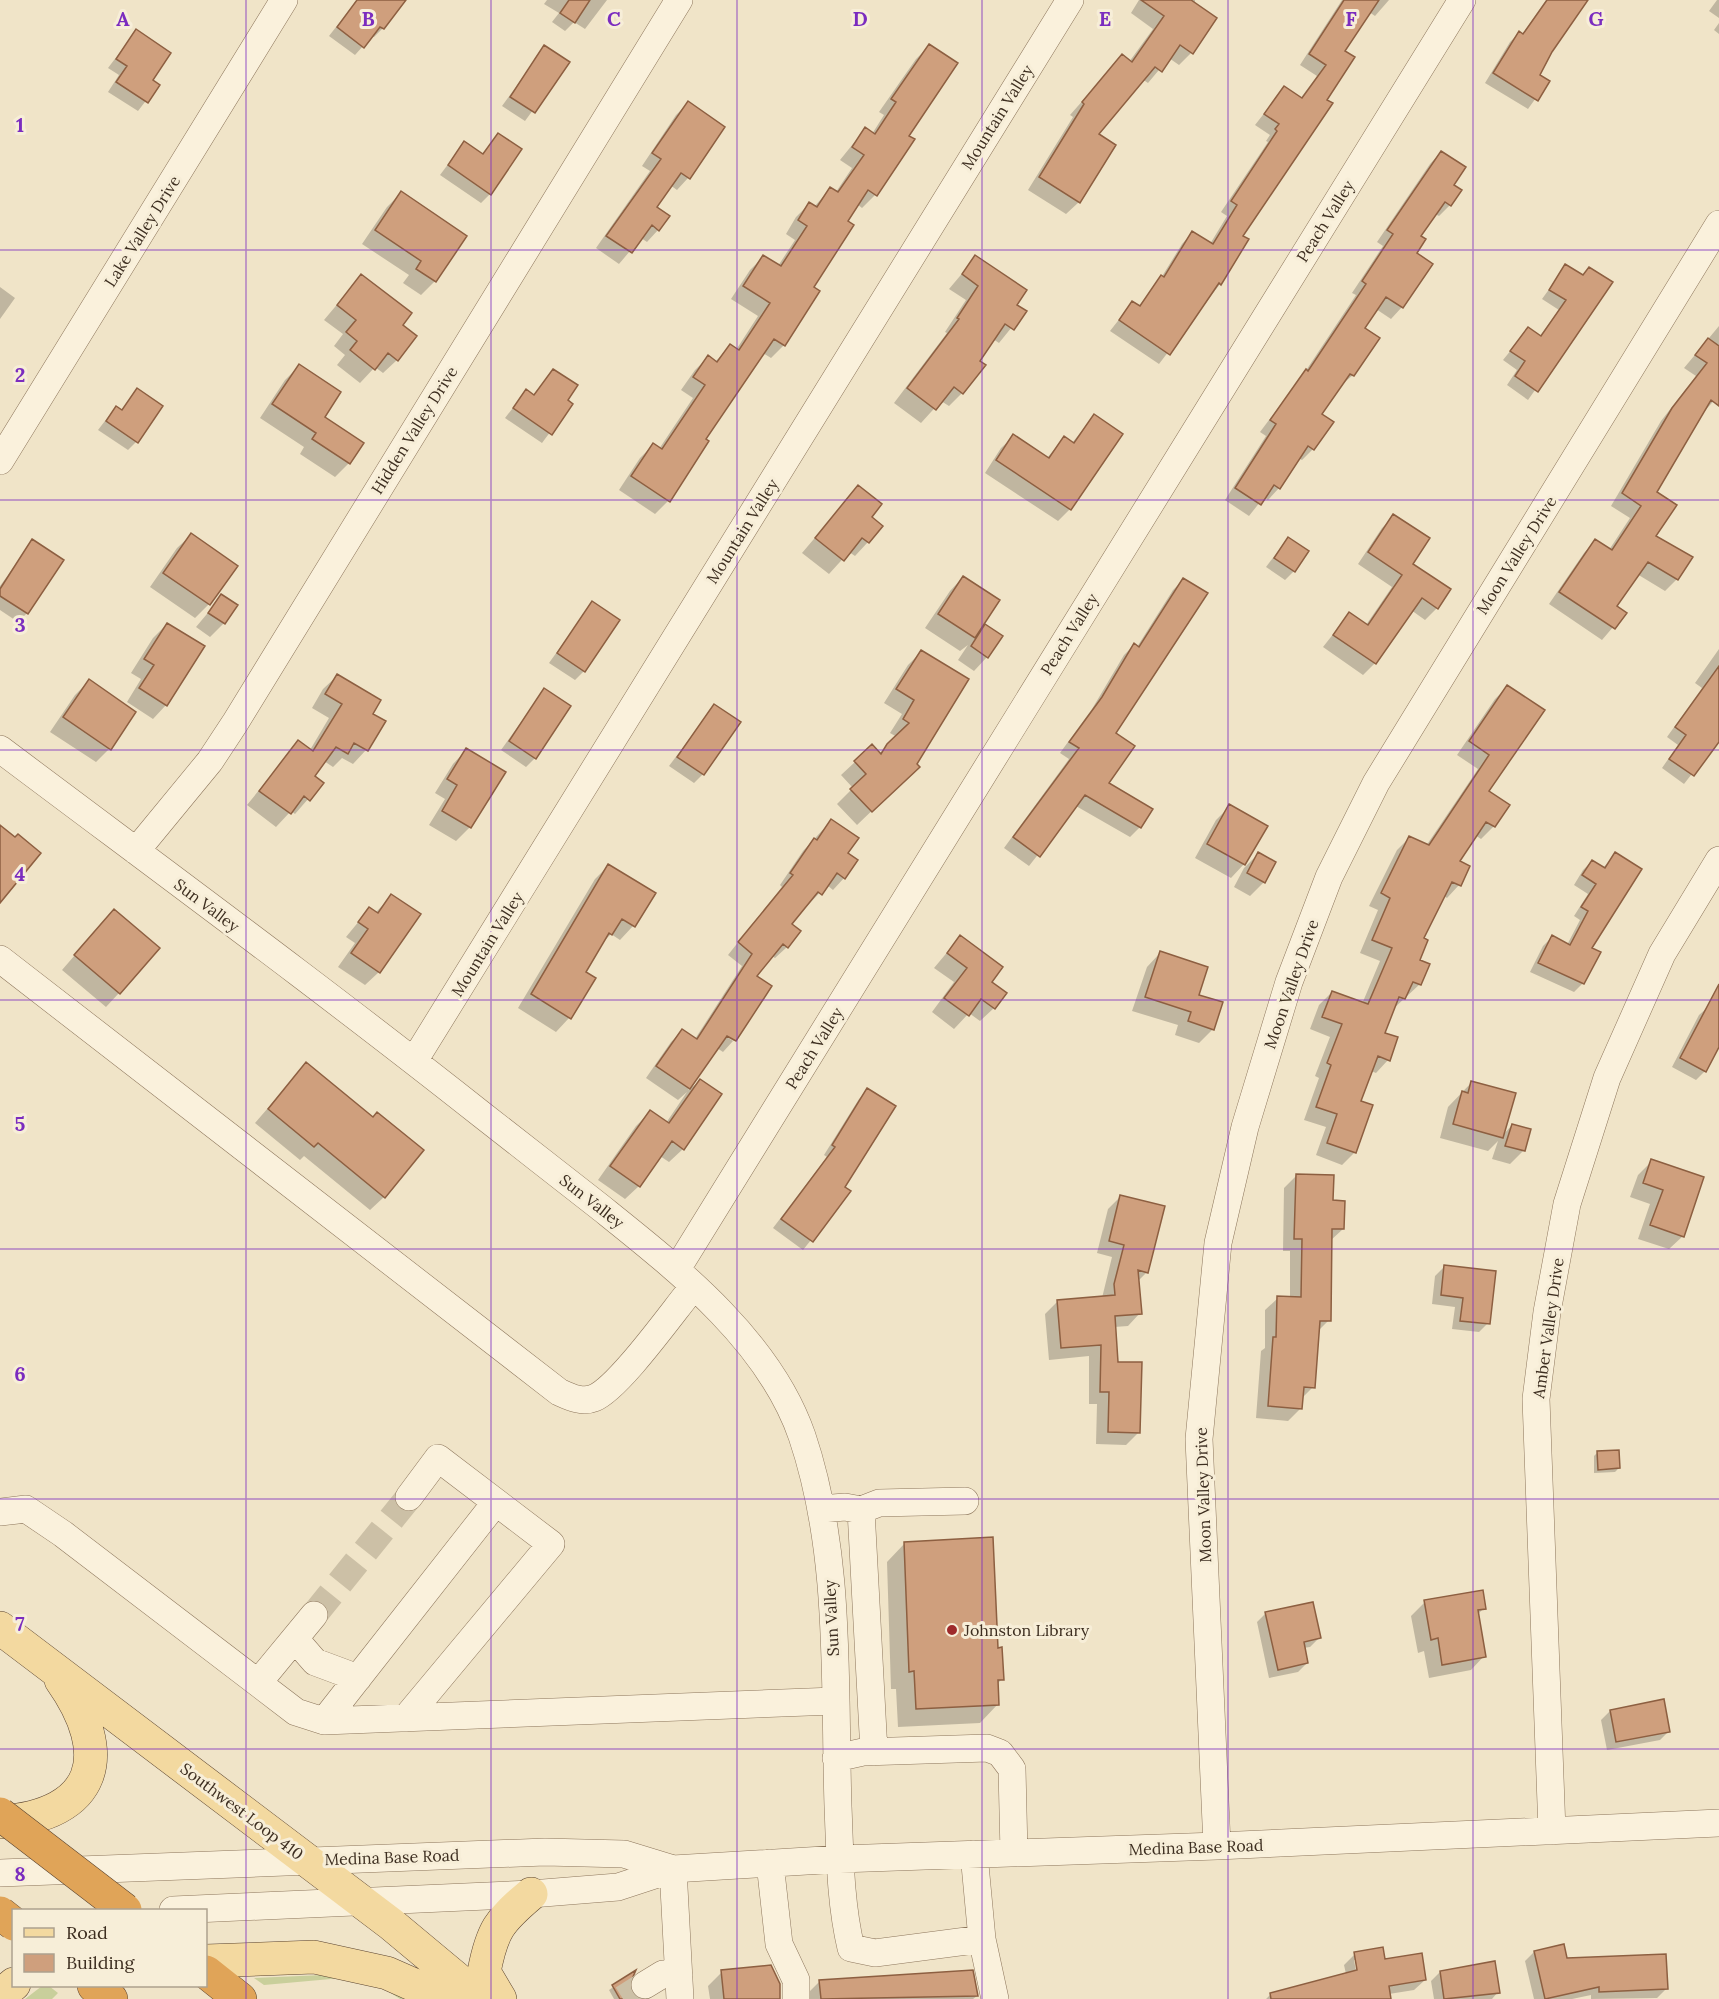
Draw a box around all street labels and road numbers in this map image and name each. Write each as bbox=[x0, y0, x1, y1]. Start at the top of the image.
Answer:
street label: Mountain Valley bbox=[957, 60, 1038, 173]
street label: Lake Valley Drive bbox=[100, 171, 184, 290]
street label: Peach Valley bbox=[1292, 176, 1358, 266]
street label: Hidden Valley Drive bbox=[367, 362, 462, 498]
street label: Mountain Valley bbox=[702, 474, 783, 587]
street label: Moon Valley Drive bbox=[1472, 492, 1561, 618]
street label: Peach Valley bbox=[1036, 589, 1102, 679]
street label: Sun Valley bbox=[170, 874, 244, 936]
street label: Mountain Valley bbox=[447, 887, 528, 1000]
street label: Moon Valley Drive bbox=[1259, 916, 1323, 1051]
street label: Peach Valley bbox=[781, 1003, 847, 1093]
street label: Sun Valley bbox=[556, 1170, 629, 1233]
street label: Amber Valley Drive bbox=[1528, 1256, 1568, 1401]
street label: Moon Valley Drive bbox=[1191, 1427, 1215, 1563]
street label: Sun Valley bbox=[819, 1579, 843, 1657]
street label: Southwest Loop 410 bbox=[177, 1758, 308, 1864]
street label: Medina Base Road bbox=[1128, 1835, 1264, 1859]
street label: Medina Base Road bbox=[324, 1845, 460, 1869]

